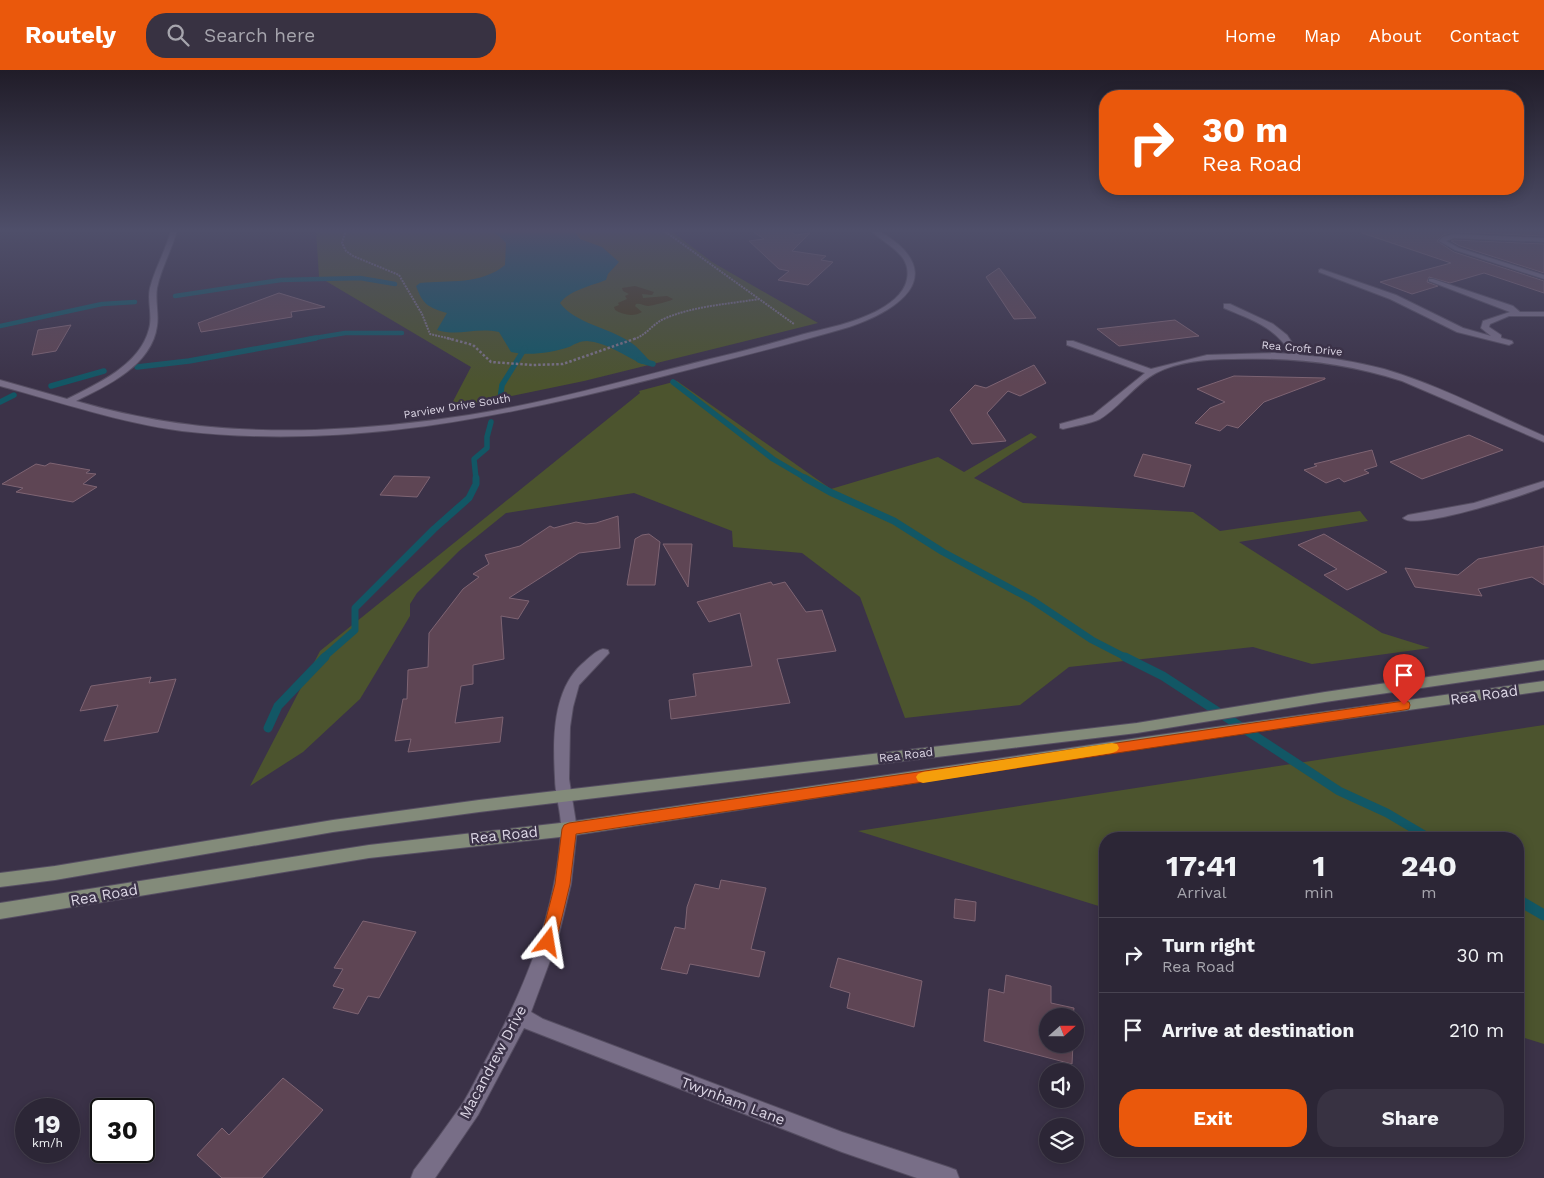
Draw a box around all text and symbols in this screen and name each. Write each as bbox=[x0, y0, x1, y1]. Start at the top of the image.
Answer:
search box bbox=[146, 13, 496, 58]
text: Routely bbox=[25, 21, 116, 49]
icon: search bbox=[164, 21, 192, 49]
text: Search here bbox=[204, 24, 315, 47]
text: Home bbox=[1225, 25, 1276, 46]
text: Map bbox=[1304, 25, 1341, 46]
text: About bbox=[1369, 25, 1421, 46]
text: Contact bbox=[1449, 25, 1519, 46]
text: 30 m bbox=[1202, 109, 1288, 151]
icon: right bbox=[1119, 110, 1184, 175]
text: Rea Road bbox=[1202, 151, 1302, 176]
street label: Rea Croft Drive bbox=[1261, 338, 1343, 359]
street label: Parview Drive South bbox=[403, 392, 511, 421]
pin bbox=[1383, 654, 1425, 705]
icon: arrive bbox=[1390, 661, 1418, 689]
street label: Rea Road bbox=[1449, 681, 1519, 709]
street label: Rea Road bbox=[878, 745, 934, 765]
street label: Rea Road bbox=[469, 822, 539, 848]
text: 17:41 bbox=[1166, 848, 1237, 883]
text: 1 bbox=[1313, 848, 1325, 883]
text: 240 bbox=[1401, 848, 1457, 883]
street label: Rea Road bbox=[69, 880, 139, 910]
text: Arrival bbox=[1177, 883, 1227, 902]
text: min bbox=[1304, 883, 1334, 902]
text: m bbox=[1421, 883, 1436, 902]
position arrow bbox=[521, 915, 573, 967]
text: Turn right bbox=[1162, 934, 1255, 957]
icon: right bbox=[1119, 941, 1147, 969]
text: 30 m bbox=[1457, 944, 1504, 967]
text: Rea Road bbox=[1162, 957, 1235, 976]
street label: Macandrew Drive bbox=[456, 1002, 530, 1122]
north arrow bbox=[1039, 1008, 1084, 1052]
map controls bbox=[1039, 1008, 1084, 1163]
icon: arrive bbox=[1119, 1016, 1147, 1044]
text: Arrive at destination bbox=[1162, 1019, 1354, 1042]
text: 210 m bbox=[1449, 1019, 1504, 1042]
button: sound bbox=[1039, 1063, 1084, 1108]
street label: Twynham Lane bbox=[678, 1073, 788, 1129]
button: Exit bbox=[1119, 1089, 1307, 1147]
button: Share bbox=[1317, 1089, 1504, 1147]
speed limit sign: 30 bbox=[90, 1098, 155, 1163]
text: 19 bbox=[34, 1110, 61, 1139]
button: layers bbox=[1039, 1118, 1084, 1163]
text: km/h bbox=[32, 1136, 63, 1150]

